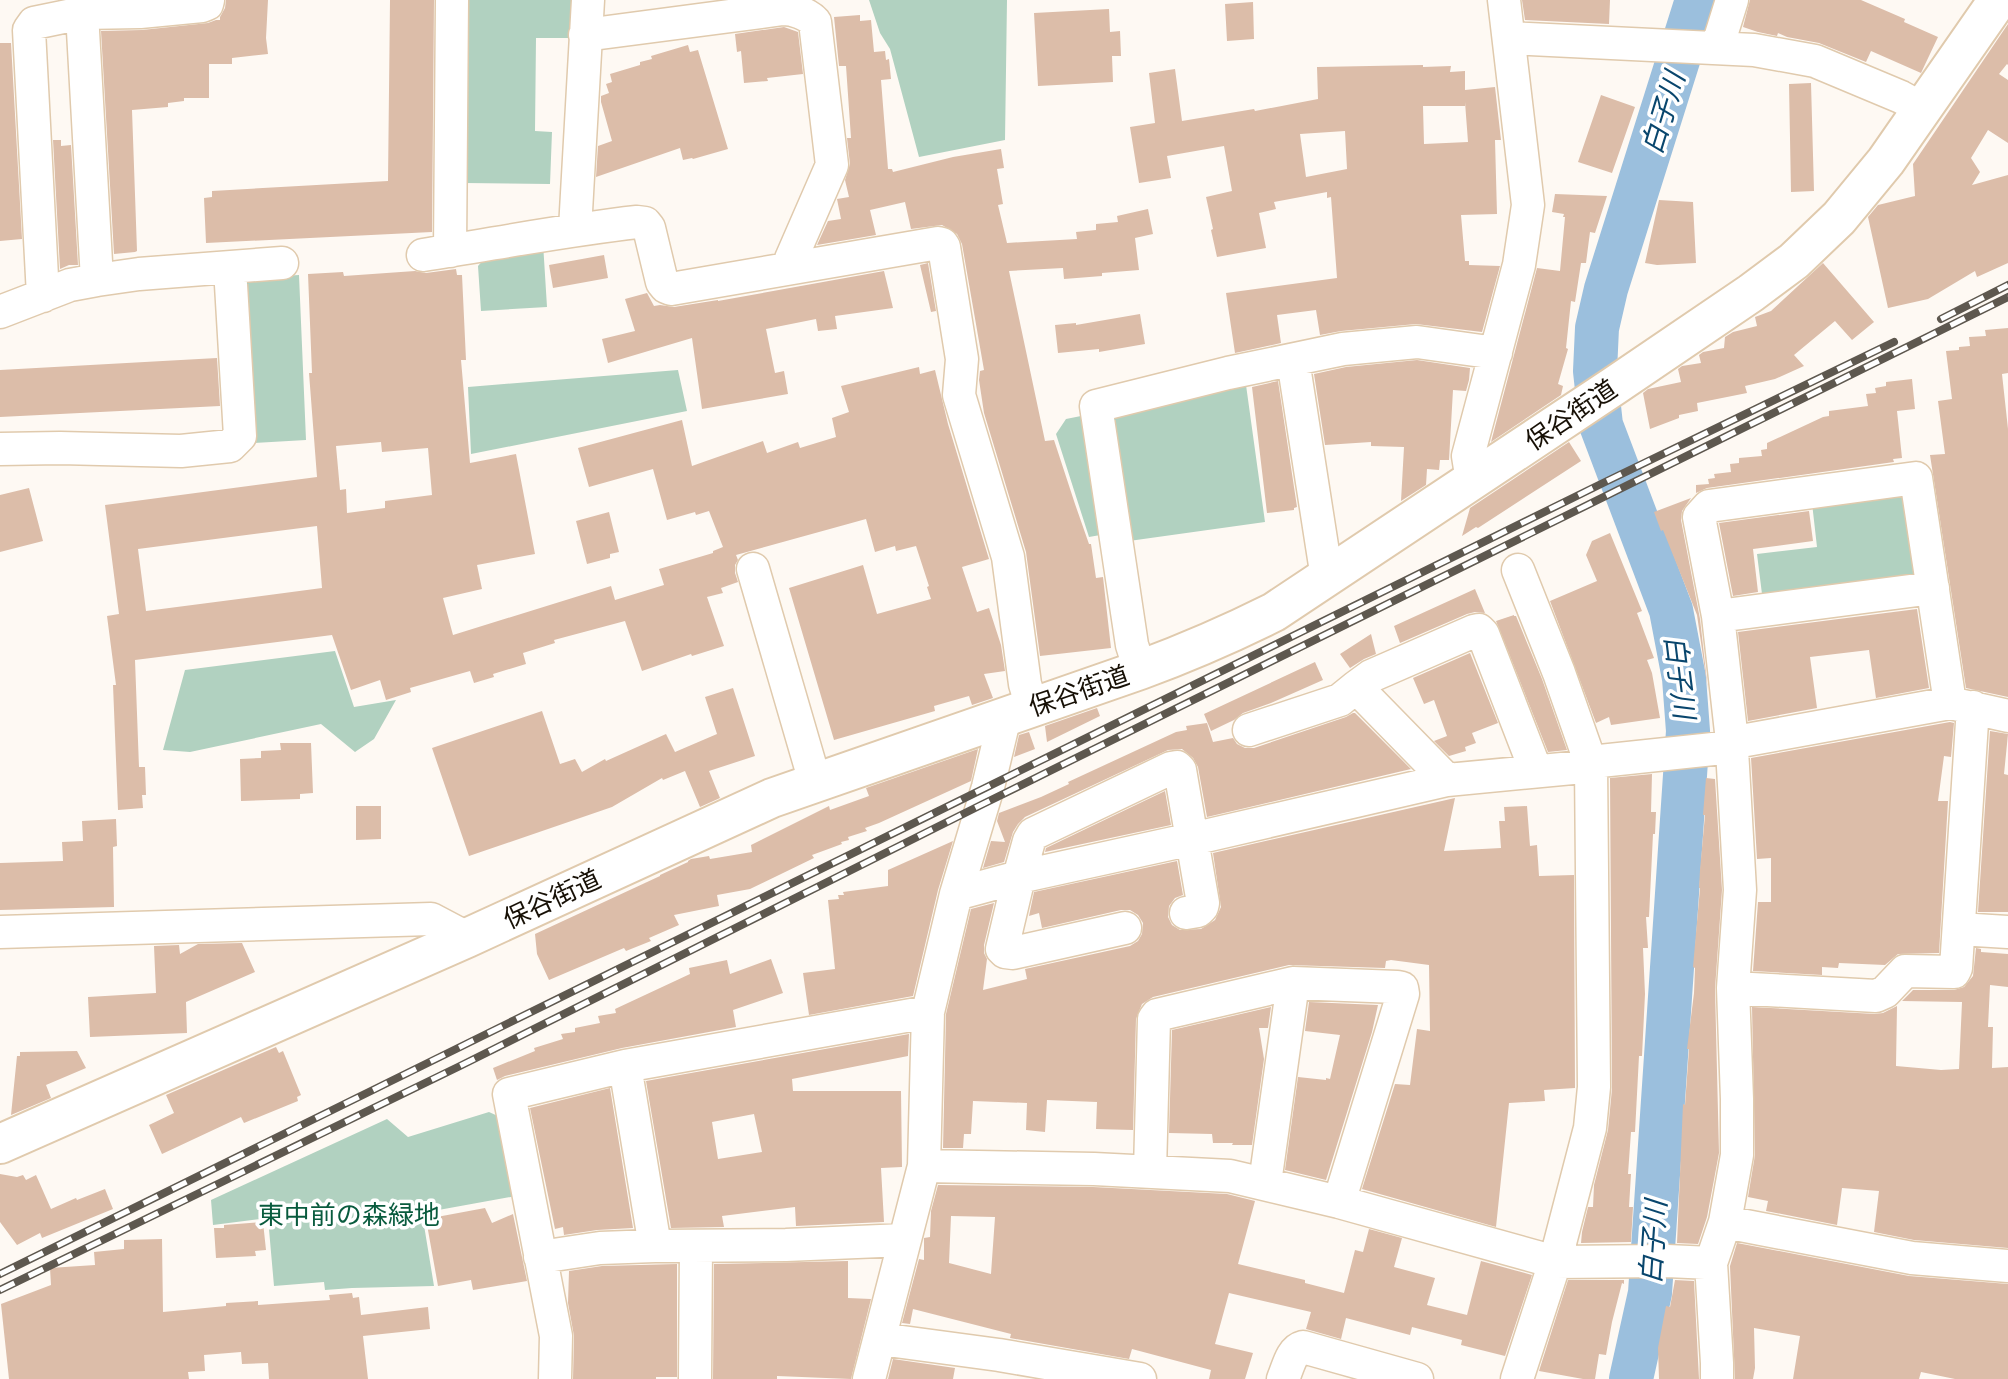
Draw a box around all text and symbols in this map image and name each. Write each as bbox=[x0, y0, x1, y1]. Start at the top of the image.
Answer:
water label: 白子川 bbox=[1634, 65, 1692, 158]
street label: 保谷街道 bbox=[1519, 373, 1623, 457]
water label: 白子川 bbox=[1658, 633, 1702, 724]
street label: 保谷街道 bbox=[1025, 659, 1133, 723]
street label: 保谷街道 bbox=[498, 863, 606, 935]
water label: 白子川 bbox=[1633, 1196, 1673, 1285]
park label: 東中前の森緑地 bbox=[258, 1199, 440, 1231]

